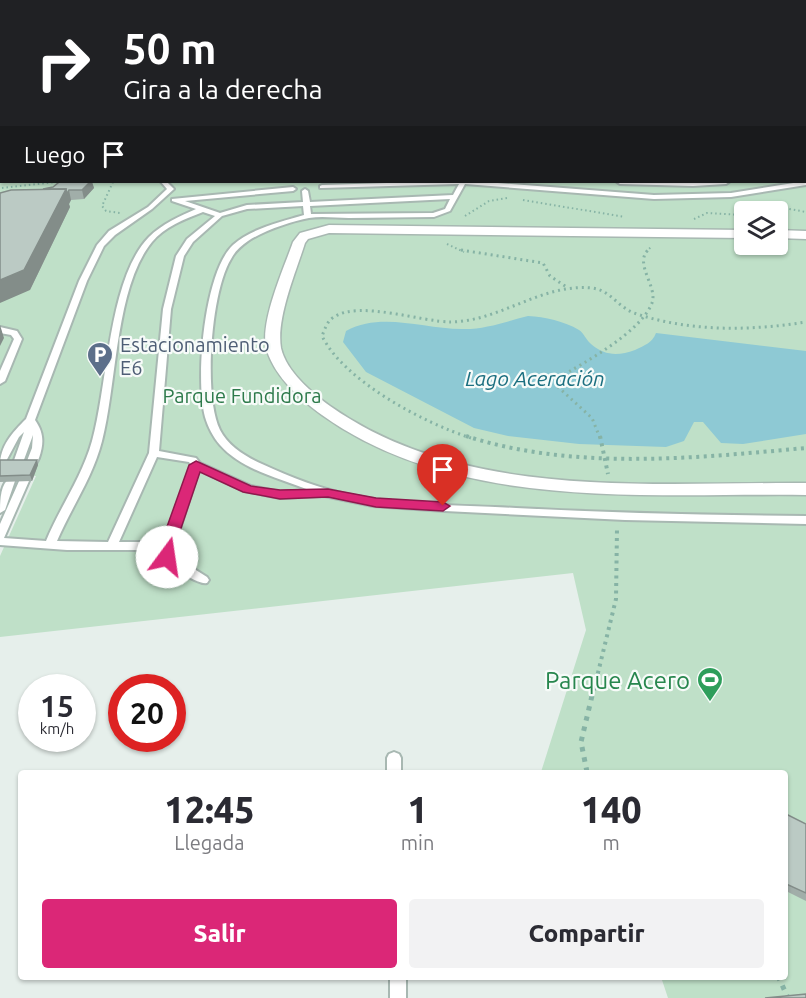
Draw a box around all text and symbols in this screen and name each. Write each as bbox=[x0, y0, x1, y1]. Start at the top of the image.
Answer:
icon: right bbox=[24, 24, 102, 102]
text: 50 m bbox=[123, 25, 217, 72]
text: Gira a la derecha bbox=[123, 74, 323, 104]
icon: arrive bbox=[97, 138, 130, 171]
text: Luego bbox=[24, 142, 85, 167]
map controls bbox=[734, 201, 788, 255]
button: layers bbox=[734, 201, 788, 255]
place label: Estacionamiento E6 bbox=[120, 333, 270, 379]
parking icon: Estacionamiento E6 bbox=[85, 340, 115, 378]
water label: Lago Aceración bbox=[465, 366, 605, 390]
park label: Parque Fundidora bbox=[162, 384, 322, 407]
pin bbox=[417, 444, 468, 506]
icon: arrive bbox=[426, 453, 459, 486]
position arrow bbox=[135, 525, 199, 589]
sports icon: Parque Acero bbox=[695, 665, 725, 703]
place label: Parque Acero bbox=[545, 667, 690, 694]
speed limit sign: 20 bbox=[108, 674, 186, 752]
text: 15 bbox=[40, 689, 74, 723]
text: km/h bbox=[40, 720, 74, 737]
text: 12:45 bbox=[164, 789, 254, 830]
text: 1 bbox=[407, 789, 428, 830]
text: 140 bbox=[581, 789, 642, 830]
text: Llegada bbox=[174, 831, 245, 854]
text: min bbox=[401, 831, 434, 854]
text: m bbox=[603, 831, 620, 854]
button: Salir bbox=[42, 899, 397, 968]
button: Compartir bbox=[409, 899, 764, 968]

